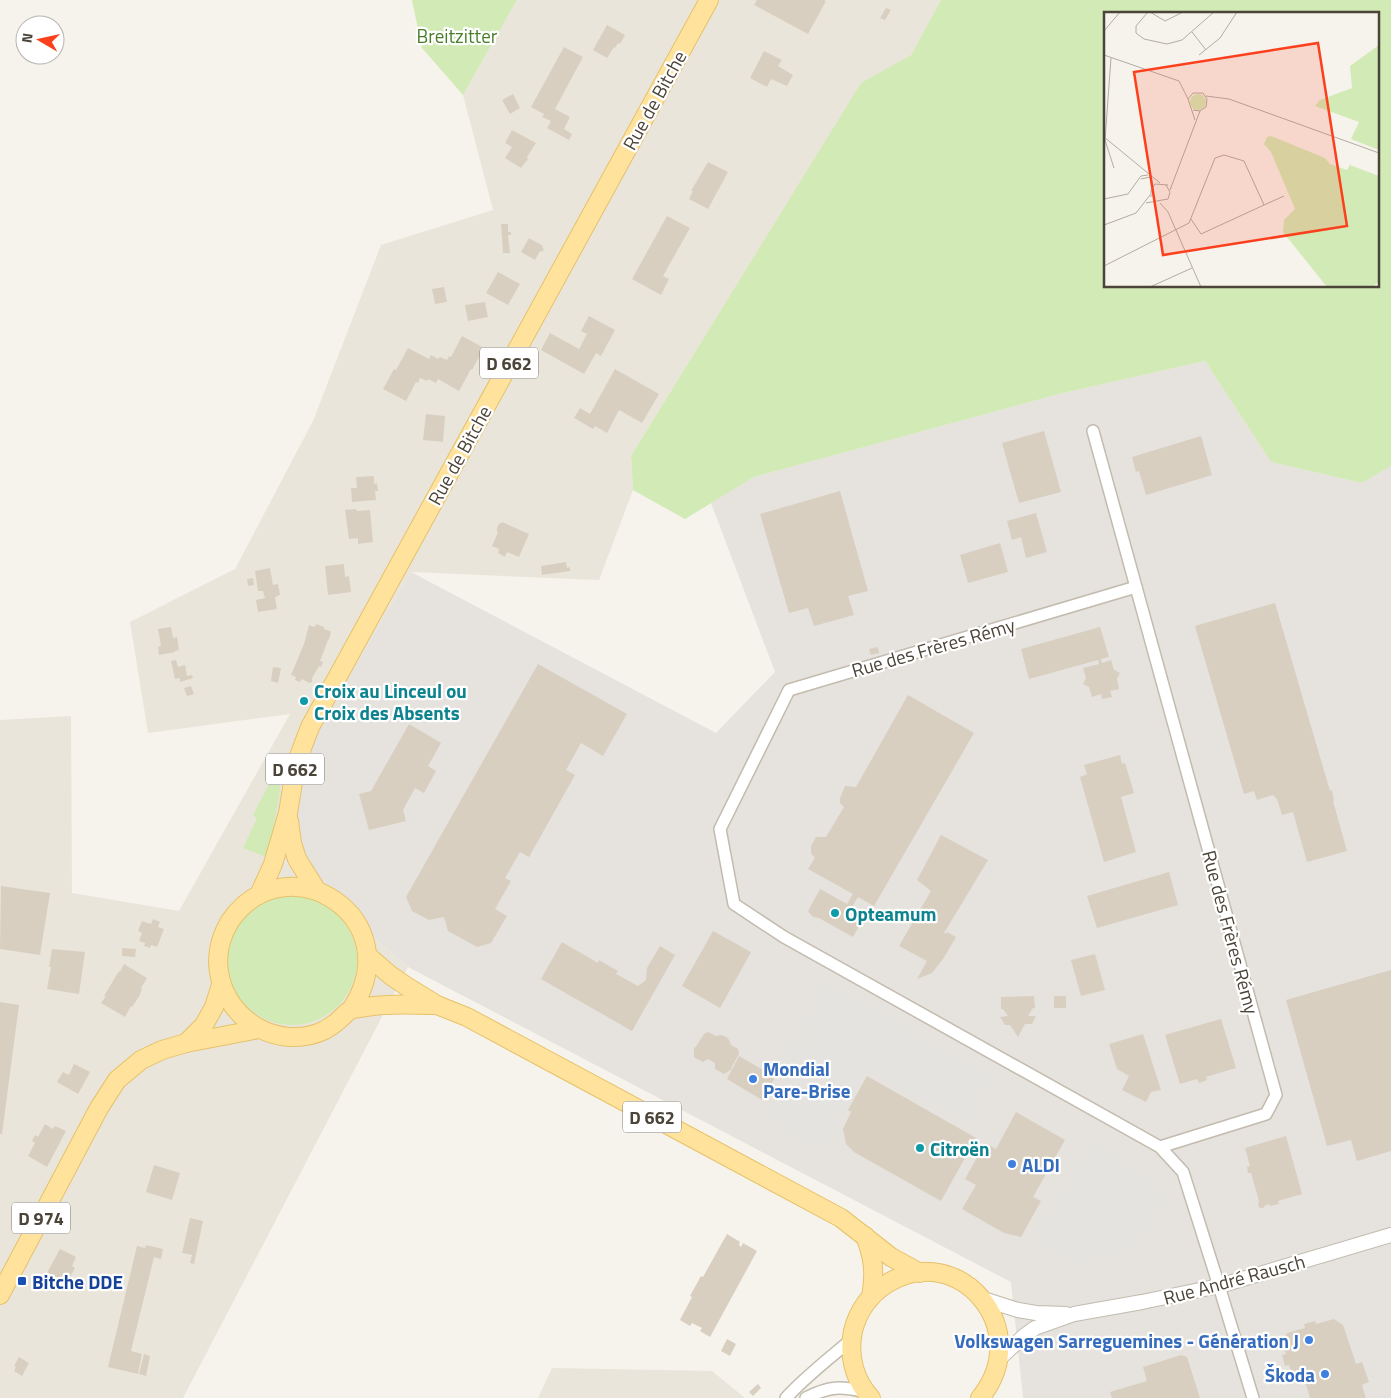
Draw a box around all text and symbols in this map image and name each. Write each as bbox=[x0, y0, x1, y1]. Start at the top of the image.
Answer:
inset map bbox=[1104, 12, 1378, 288]
north arrow bbox=[15, 15, 65, 65]
park label: Breitzitter bbox=[417, 21, 498, 50]
text: N bbox=[16, 31, 38, 44]
street label: Rue de Bitche bbox=[615, 45, 693, 155]
road number: D 662 bbox=[480, 348, 538, 378]
street label: Rue de Bitche bbox=[420, 400, 498, 510]
street label: Rue des Frères Rémy bbox=[848, 610, 1018, 684]
place label: Croix au Linceul ou Croix des Absents bbox=[314, 676, 467, 727]
marker: Croix au Linceul ou Croix des Absents bbox=[298, 695, 310, 707]
road number: D 662 bbox=[266, 754, 324, 784]
street label: Rue des Frères Rémy bbox=[1195, 847, 1267, 1017]
place label: Opteamum bbox=[845, 899, 936, 928]
marker: Opteamum bbox=[829, 907, 841, 919]
place label: Mondial Pare-Brise bbox=[763, 1054, 851, 1105]
marker: Mondial Pare-Brise bbox=[747, 1073, 759, 1085]
road number: D 662 bbox=[623, 1102, 681, 1132]
place label: Citroën bbox=[930, 1134, 990, 1163]
marker: Citroën bbox=[914, 1142, 926, 1154]
place label: ALDI bbox=[1022, 1150, 1060, 1179]
marker: ALDI bbox=[1006, 1158, 1018, 1170]
road number: D 974 bbox=[12, 1202, 70, 1234]
street label: Rue André Rausch bbox=[1160, 1246, 1308, 1312]
place label: Bitche DDE bbox=[32, 1267, 123, 1296]
marker: Bitche DDE bbox=[16, 1275, 28, 1287]
place label: Volkswagen Sarreguemines - Génération J bbox=[954, 1326, 1299, 1355]
marker: Volkswagen Sarreguemines - Génération J bbox=[1303, 1334, 1315, 1346]
place label: Škoda bbox=[1265, 1360, 1315, 1389]
marker: Škoda bbox=[1319, 1368, 1331, 1380]

